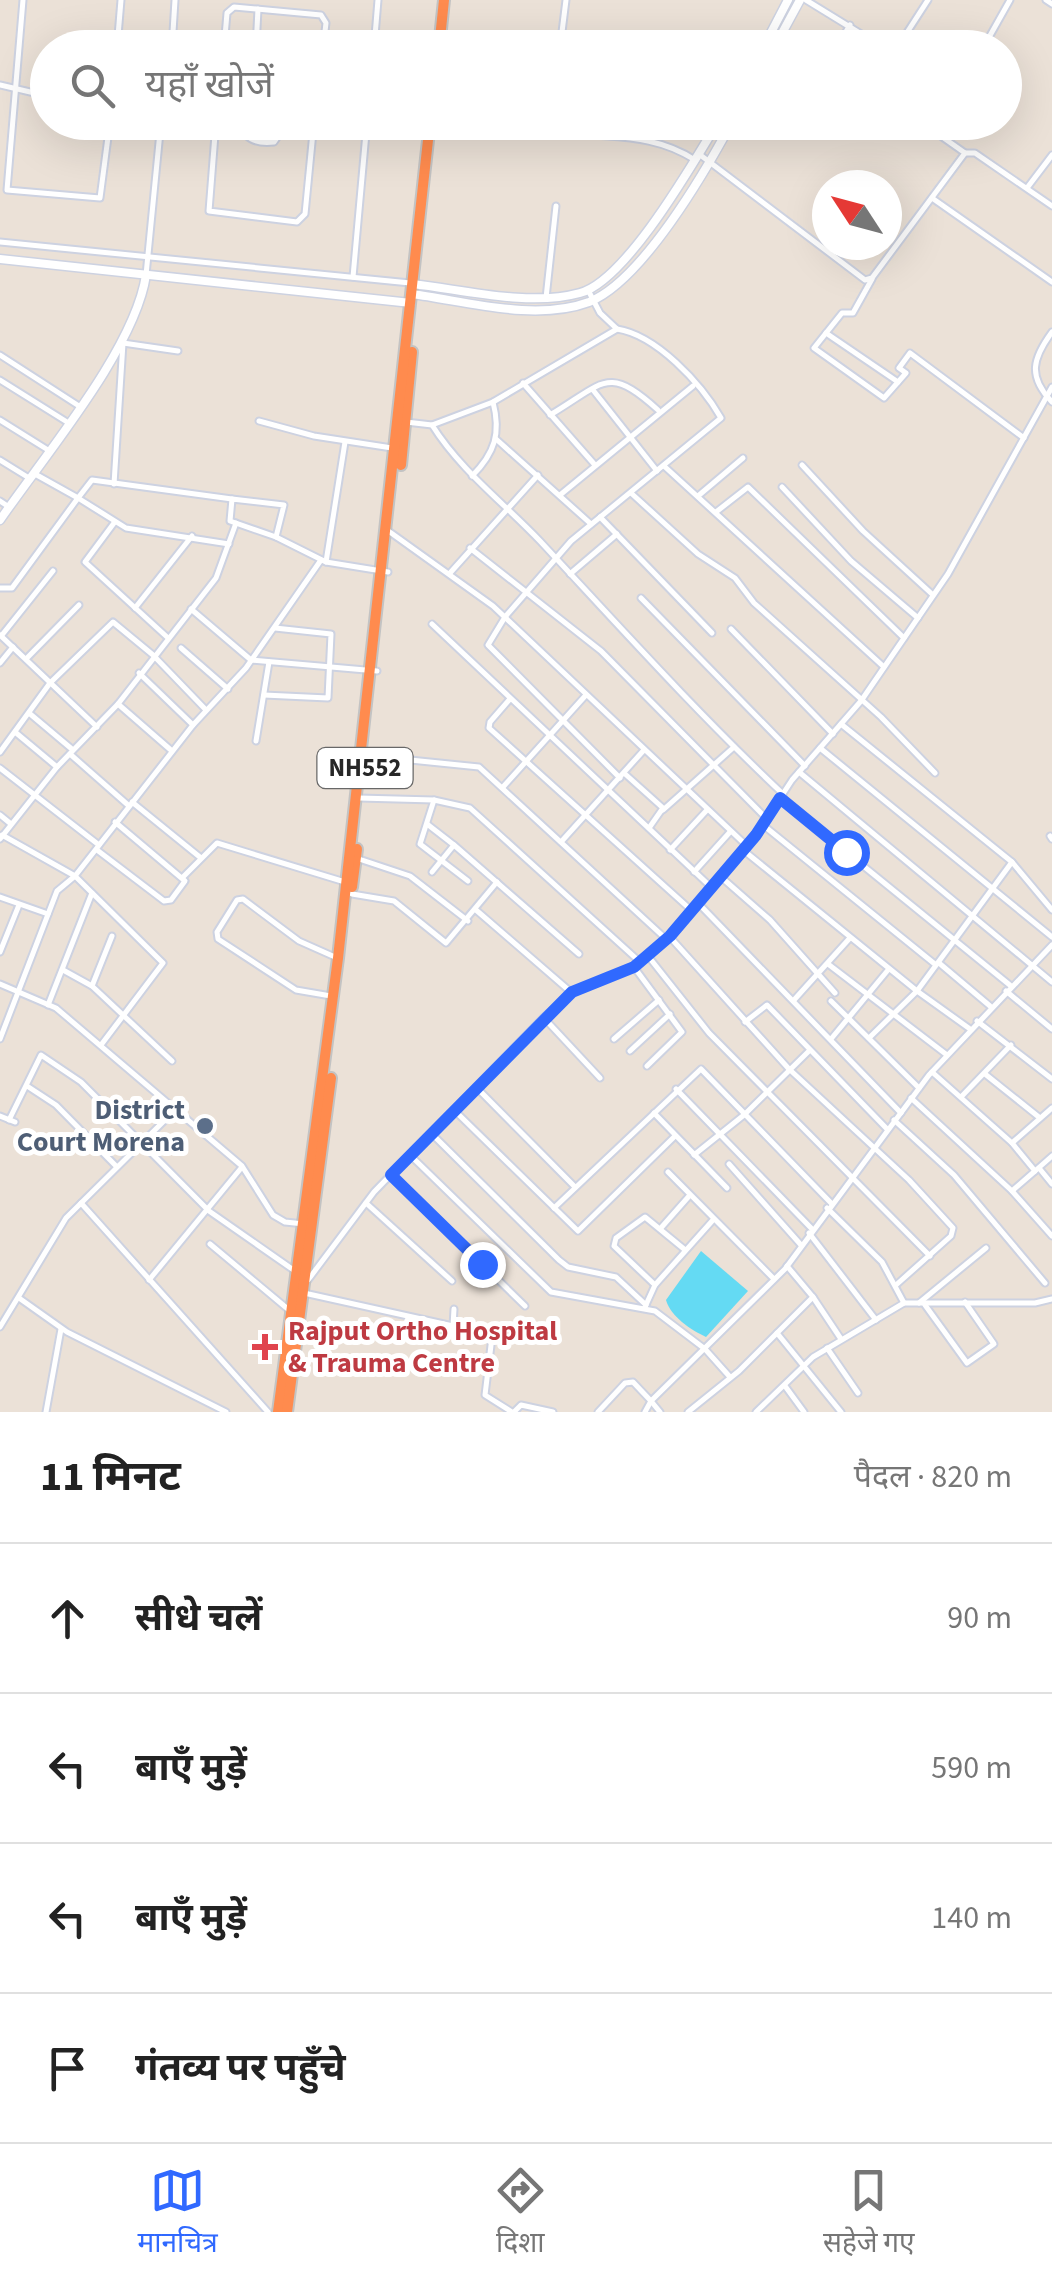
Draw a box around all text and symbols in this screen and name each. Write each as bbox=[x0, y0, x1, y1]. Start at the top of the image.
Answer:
search box bbox=[30, 30, 1022, 140]
icon: search bbox=[65, 58, 120, 113]
text: यहाँ खोजें bbox=[145, 58, 274, 112]
north arrow bbox=[812, 170, 902, 260]
road number: NH552 bbox=[318, 748, 412, 788]
route start bbox=[824, 830, 870, 876]
place label: District Court Morena bbox=[17, 1090, 185, 1162]
marker: District Court Morena bbox=[194, 1115, 216, 1137]
route end bbox=[460, 1242, 506, 1288]
place label: Rajput Ortho Hospital & Trauma Centre bbox=[288, 1311, 557, 1383]
marker: Rajput Ortho Hospital & Trauma Centre bbox=[252, 1334, 278, 1360]
text: 11 मिनट bbox=[40, 1447, 181, 1507]
text: पैदल · 820 m bbox=[854, 1454, 1012, 1500]
icon: ahead bbox=[40, 1591, 95, 1646]
text: सीधे चलें bbox=[135, 1591, 262, 1645]
text: 90 m bbox=[947, 1595, 1012, 1641]
icon: left bbox=[40, 1741, 95, 1796]
text: बाएँ मुड़ें bbox=[135, 1741, 247, 1795]
text: 590 m bbox=[931, 1745, 1012, 1791]
icon: left bbox=[40, 1891, 95, 1946]
text: बाएँ मुड़ें bbox=[135, 1891, 247, 1945]
text: 140 m bbox=[931, 1895, 1012, 1941]
icon: arrive bbox=[40, 2041, 95, 2096]
text: गंतव्य पर पहुँचे bbox=[135, 2041, 346, 2095]
tab: मानचित्र bbox=[138, 2163, 218, 2263]
tab: दिशा bbox=[493, 2163, 548, 2263]
tab: सहेजे गए bbox=[823, 2163, 914, 2263]

